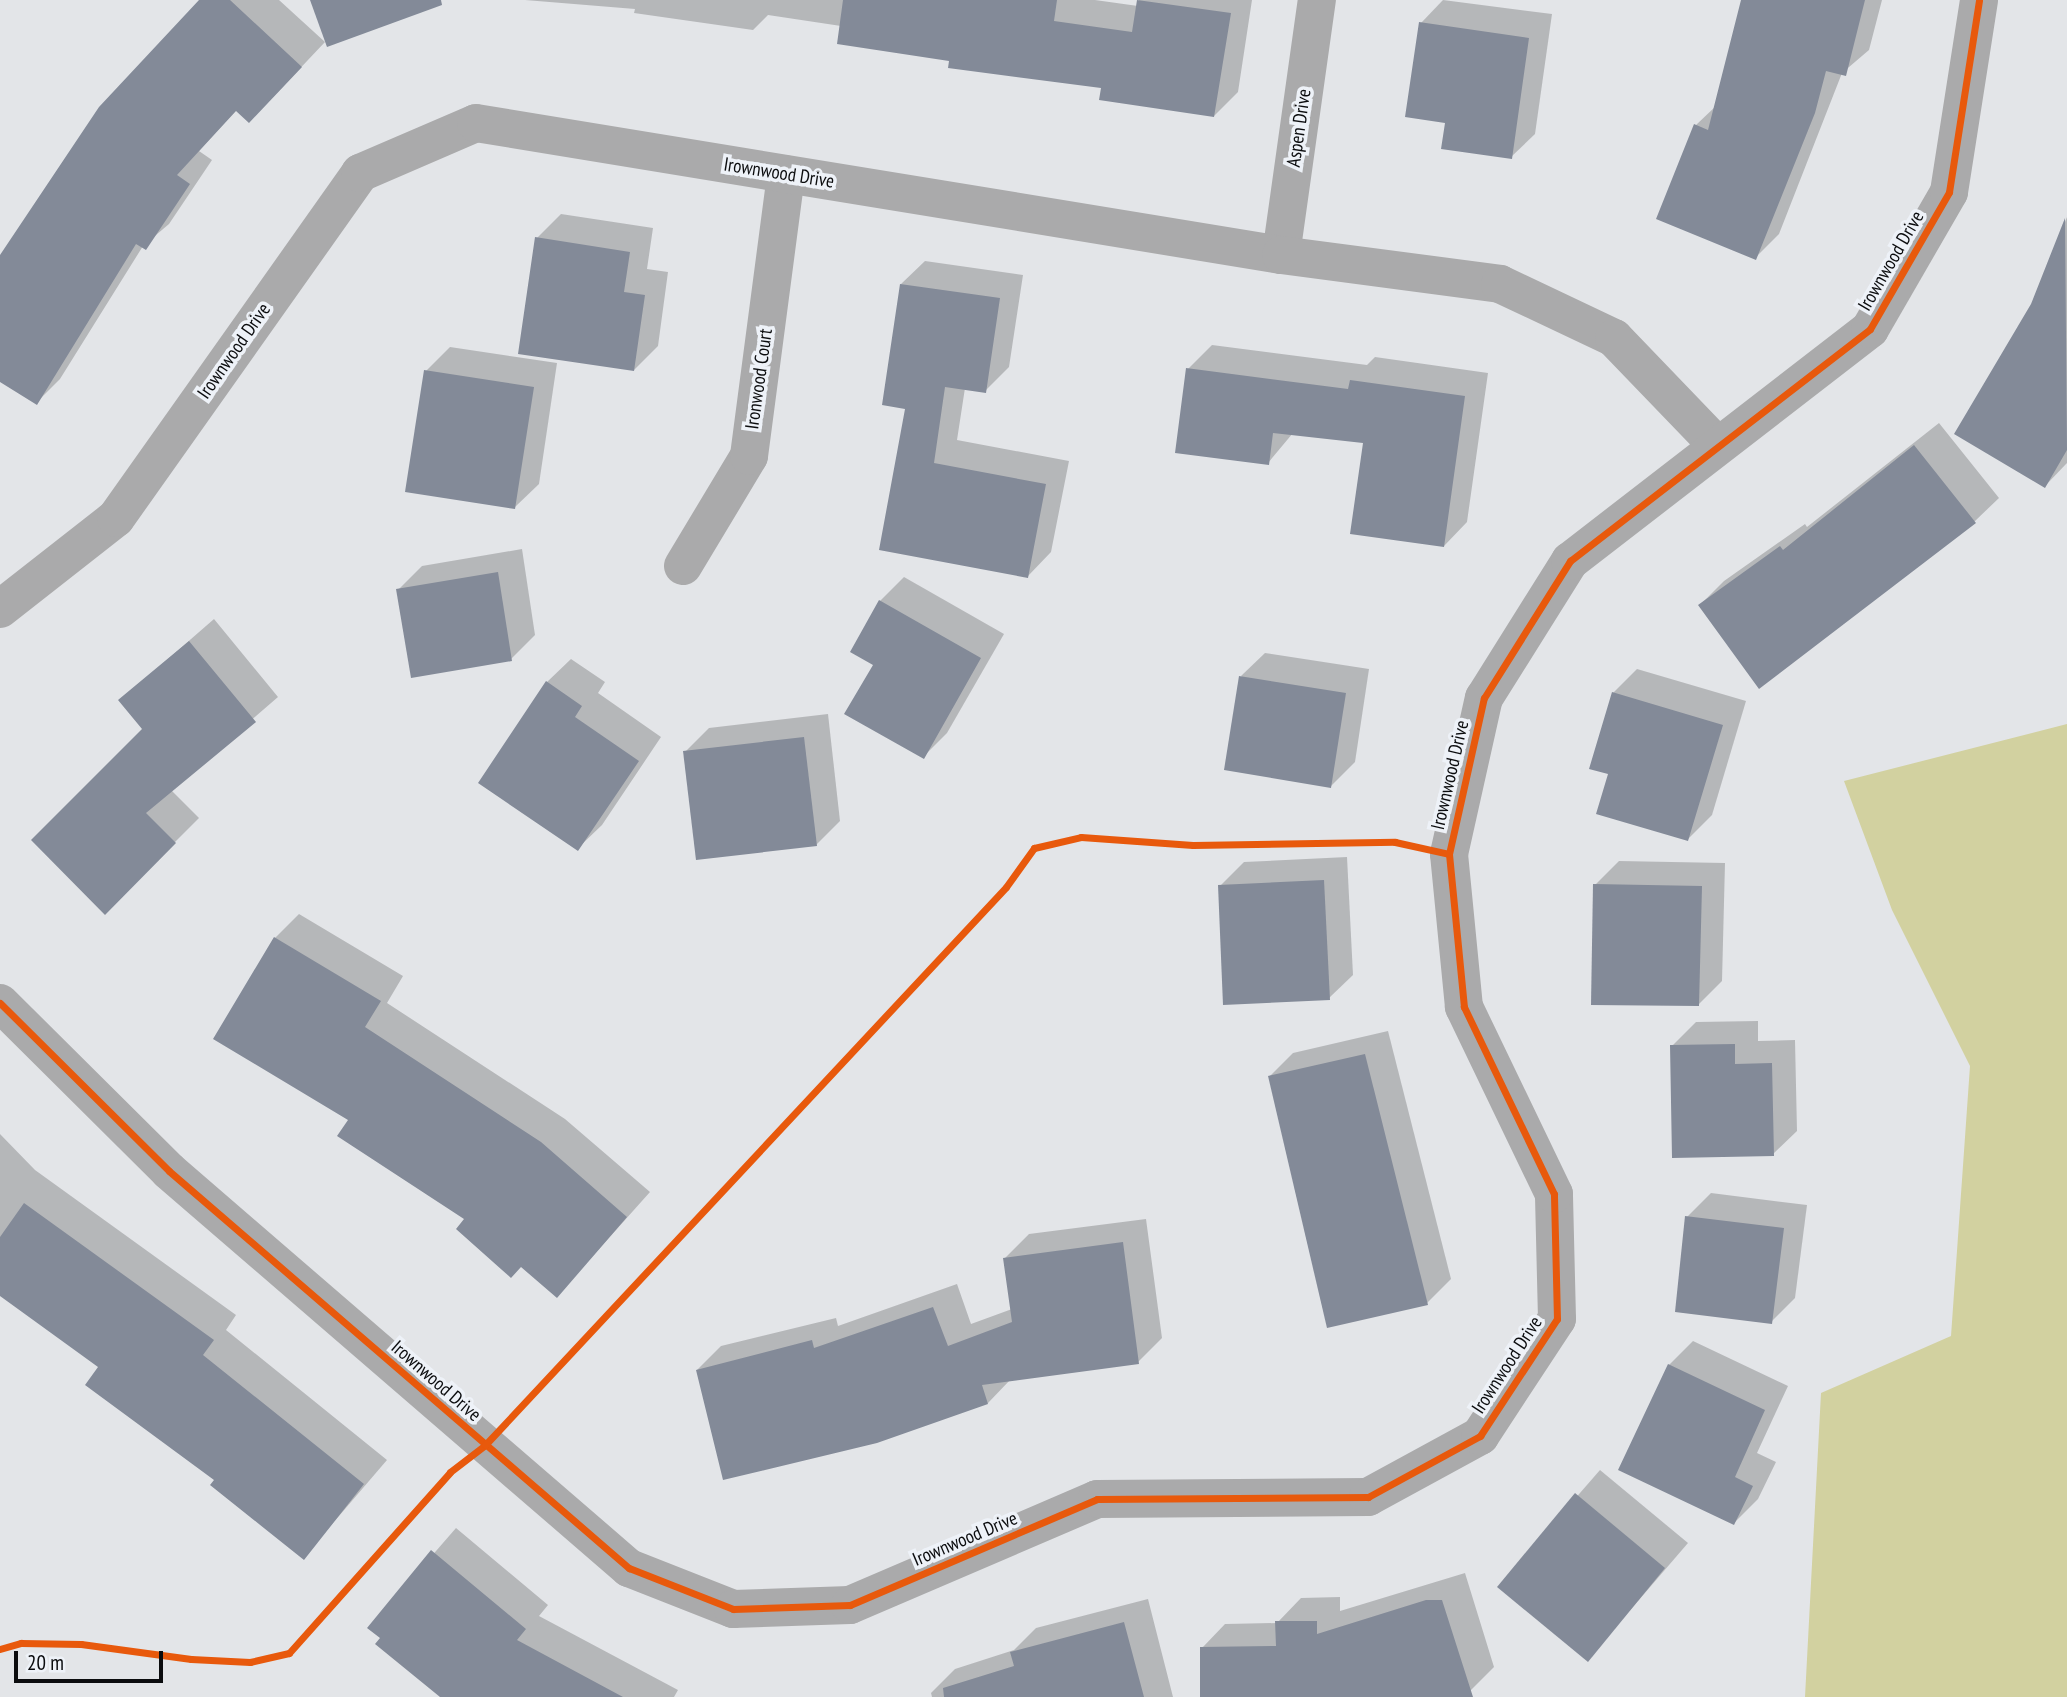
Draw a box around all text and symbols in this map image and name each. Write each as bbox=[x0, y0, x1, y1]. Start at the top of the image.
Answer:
street label: Aspen Drive bbox=[1282, 88, 1316, 168]
street label: Irownwood Drive bbox=[722, 153, 836, 193]
street label: Irownwood Drive bbox=[1853, 207, 1929, 315]
street label: Irownwood Drive bbox=[193, 299, 275, 403]
street label: Ironwood Court bbox=[741, 327, 777, 431]
street label: Irownwood Drive bbox=[1426, 718, 1474, 832]
street label: Irownwood Drive bbox=[1467, 1312, 1547, 1418]
street label: Irownwood Drive bbox=[386, 1336, 486, 1426]
street label: Irownwood Drive bbox=[909, 1507, 1021, 1571]
scale bar bbox=[18, 1638, 166, 1682]
text: 20 m bbox=[27, 1649, 64, 1676]

